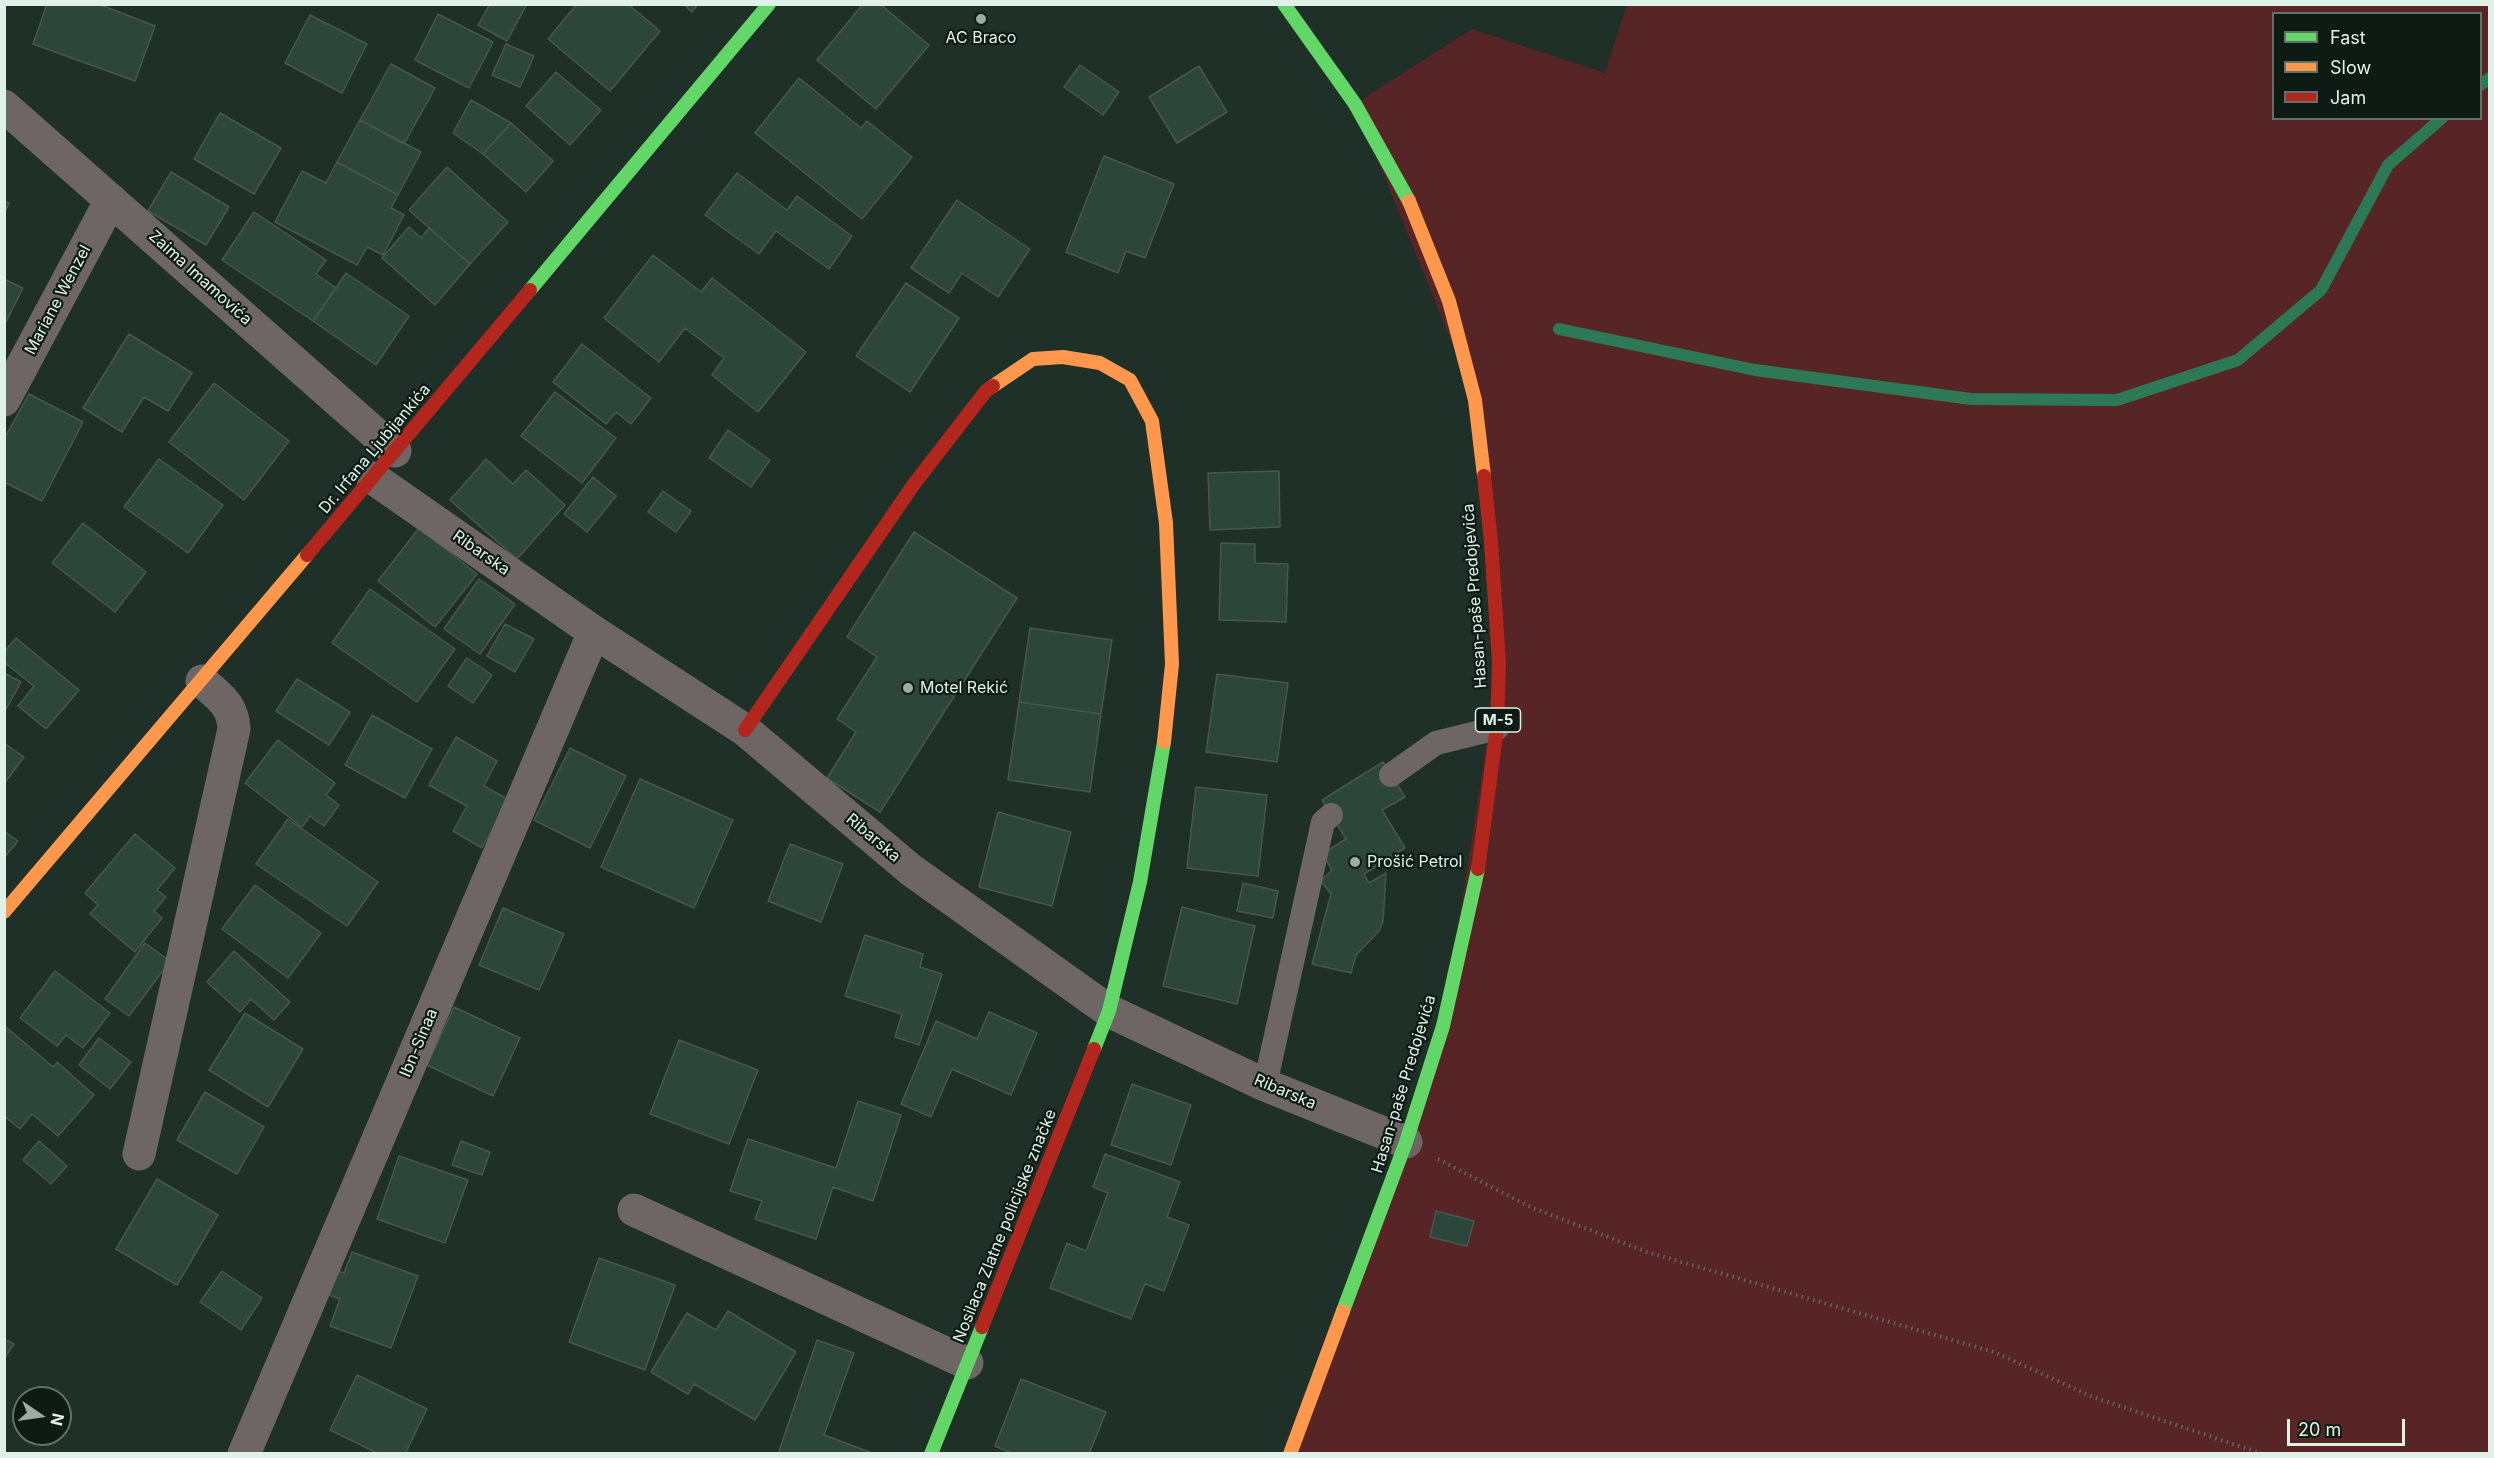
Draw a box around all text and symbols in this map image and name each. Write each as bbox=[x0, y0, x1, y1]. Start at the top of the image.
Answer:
marker: AC Braco bbox=[974, 12, 988, 26]
legend bbox=[2272, 12, 2482, 120]
text: Fast bbox=[2330, 27, 2366, 48]
place label: AC Braco bbox=[946, 28, 1016, 48]
text: Slow bbox=[2330, 57, 2371, 78]
text: Jam bbox=[2330, 87, 2366, 108]
street label: Zaima Imamovića bbox=[144, 227, 256, 329]
street label: Mariane Wenzel bbox=[21, 242, 95, 358]
street label: Dr. Irfana Ljubijankića bbox=[315, 380, 435, 518]
street label: Hasan-paše Predojevića bbox=[1459, 503, 1491, 689]
street label: Ribarska bbox=[449, 526, 513, 580]
place label: Motel Rekić bbox=[920, 678, 1008, 698]
marker: Motel Rekić bbox=[901, 681, 915, 695]
road number: M-5 bbox=[1476, 708, 1520, 732]
street label: Ribarska bbox=[842, 810, 904, 866]
place label: Prošić Petrol bbox=[1367, 852, 1462, 872]
marker: Prošić Petrol bbox=[1348, 855, 1362, 869]
street label: Hasan-paše Predojevića bbox=[1368, 993, 1440, 1175]
street label: Ibn-Sinaa bbox=[396, 1006, 442, 1080]
street label: Ribarska bbox=[1251, 1070, 1319, 1114]
street label: Nosilaca Zlatne policijske značke bbox=[949, 1107, 1061, 1345]
north arrow bbox=[12, 1386, 72, 1446]
scale bar bbox=[2290, 1407, 2408, 1445]
text: N bbox=[46, 1411, 69, 1428]
text: 20 m bbox=[2298, 1419, 2341, 1440]

